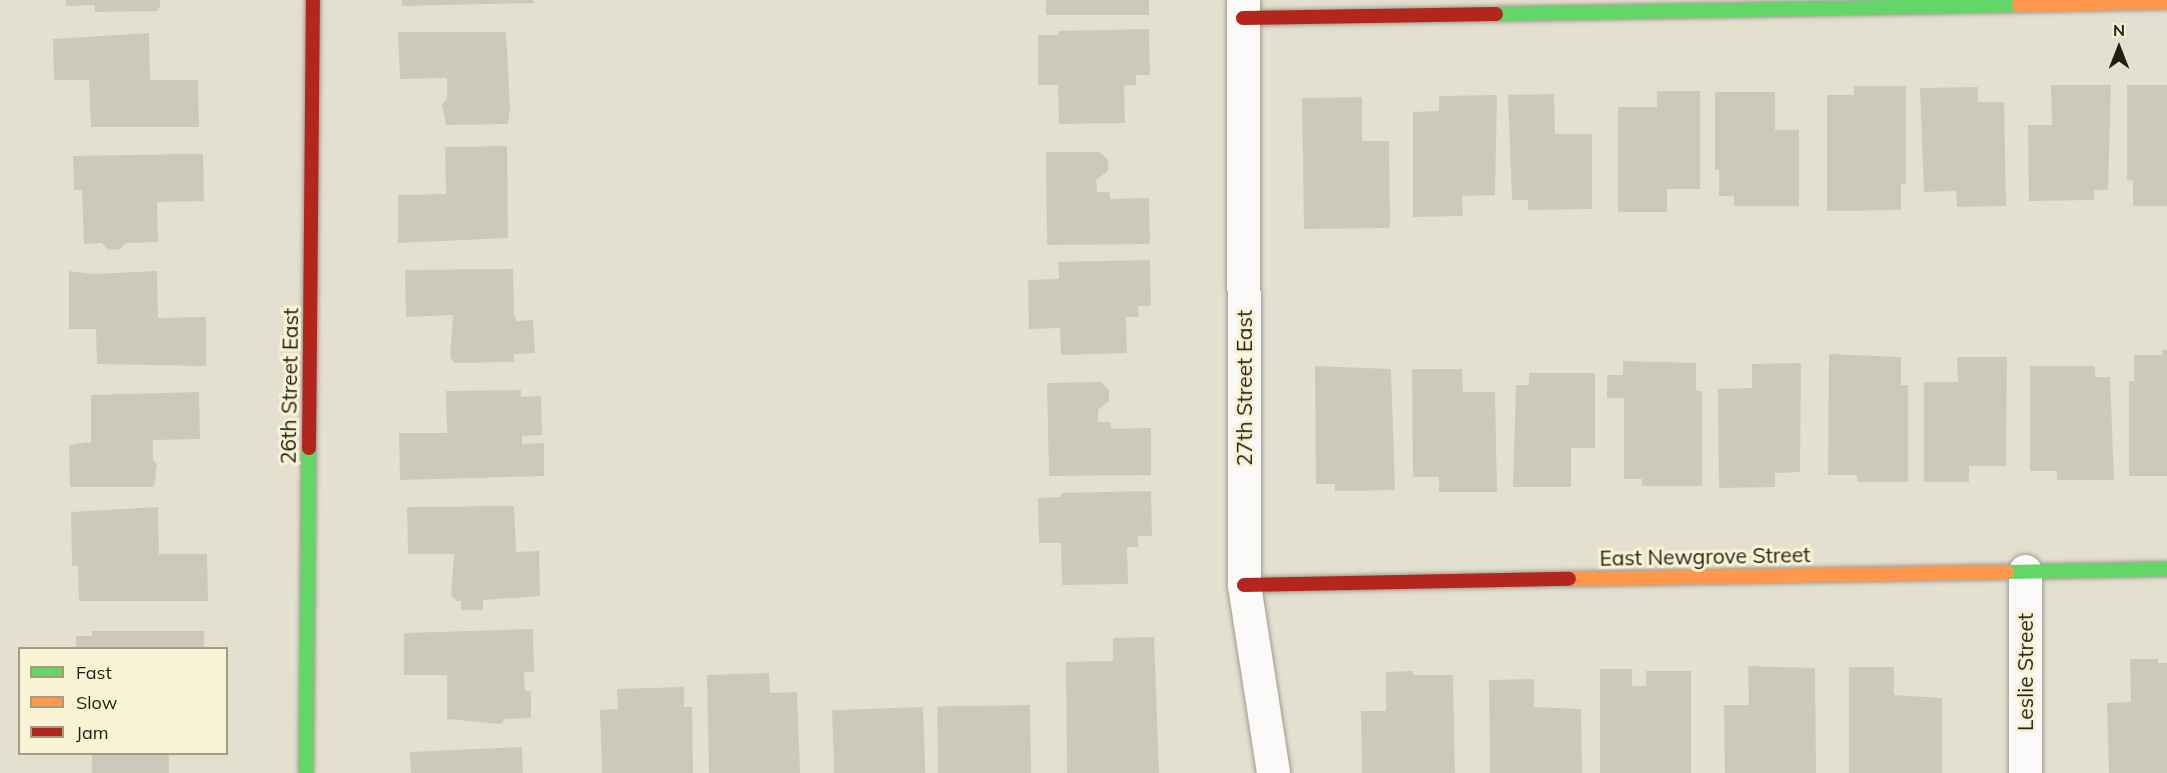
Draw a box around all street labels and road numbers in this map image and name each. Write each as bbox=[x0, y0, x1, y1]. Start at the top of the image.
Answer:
street label: 26th Street East bbox=[275, 308, 303, 464]
street label: 27th Street East bbox=[1231, 310, 1257, 466]
street label: East Newgrove Street bbox=[1599, 542, 1811, 570]
street label: Leslie Street bbox=[2012, 613, 2038, 731]

